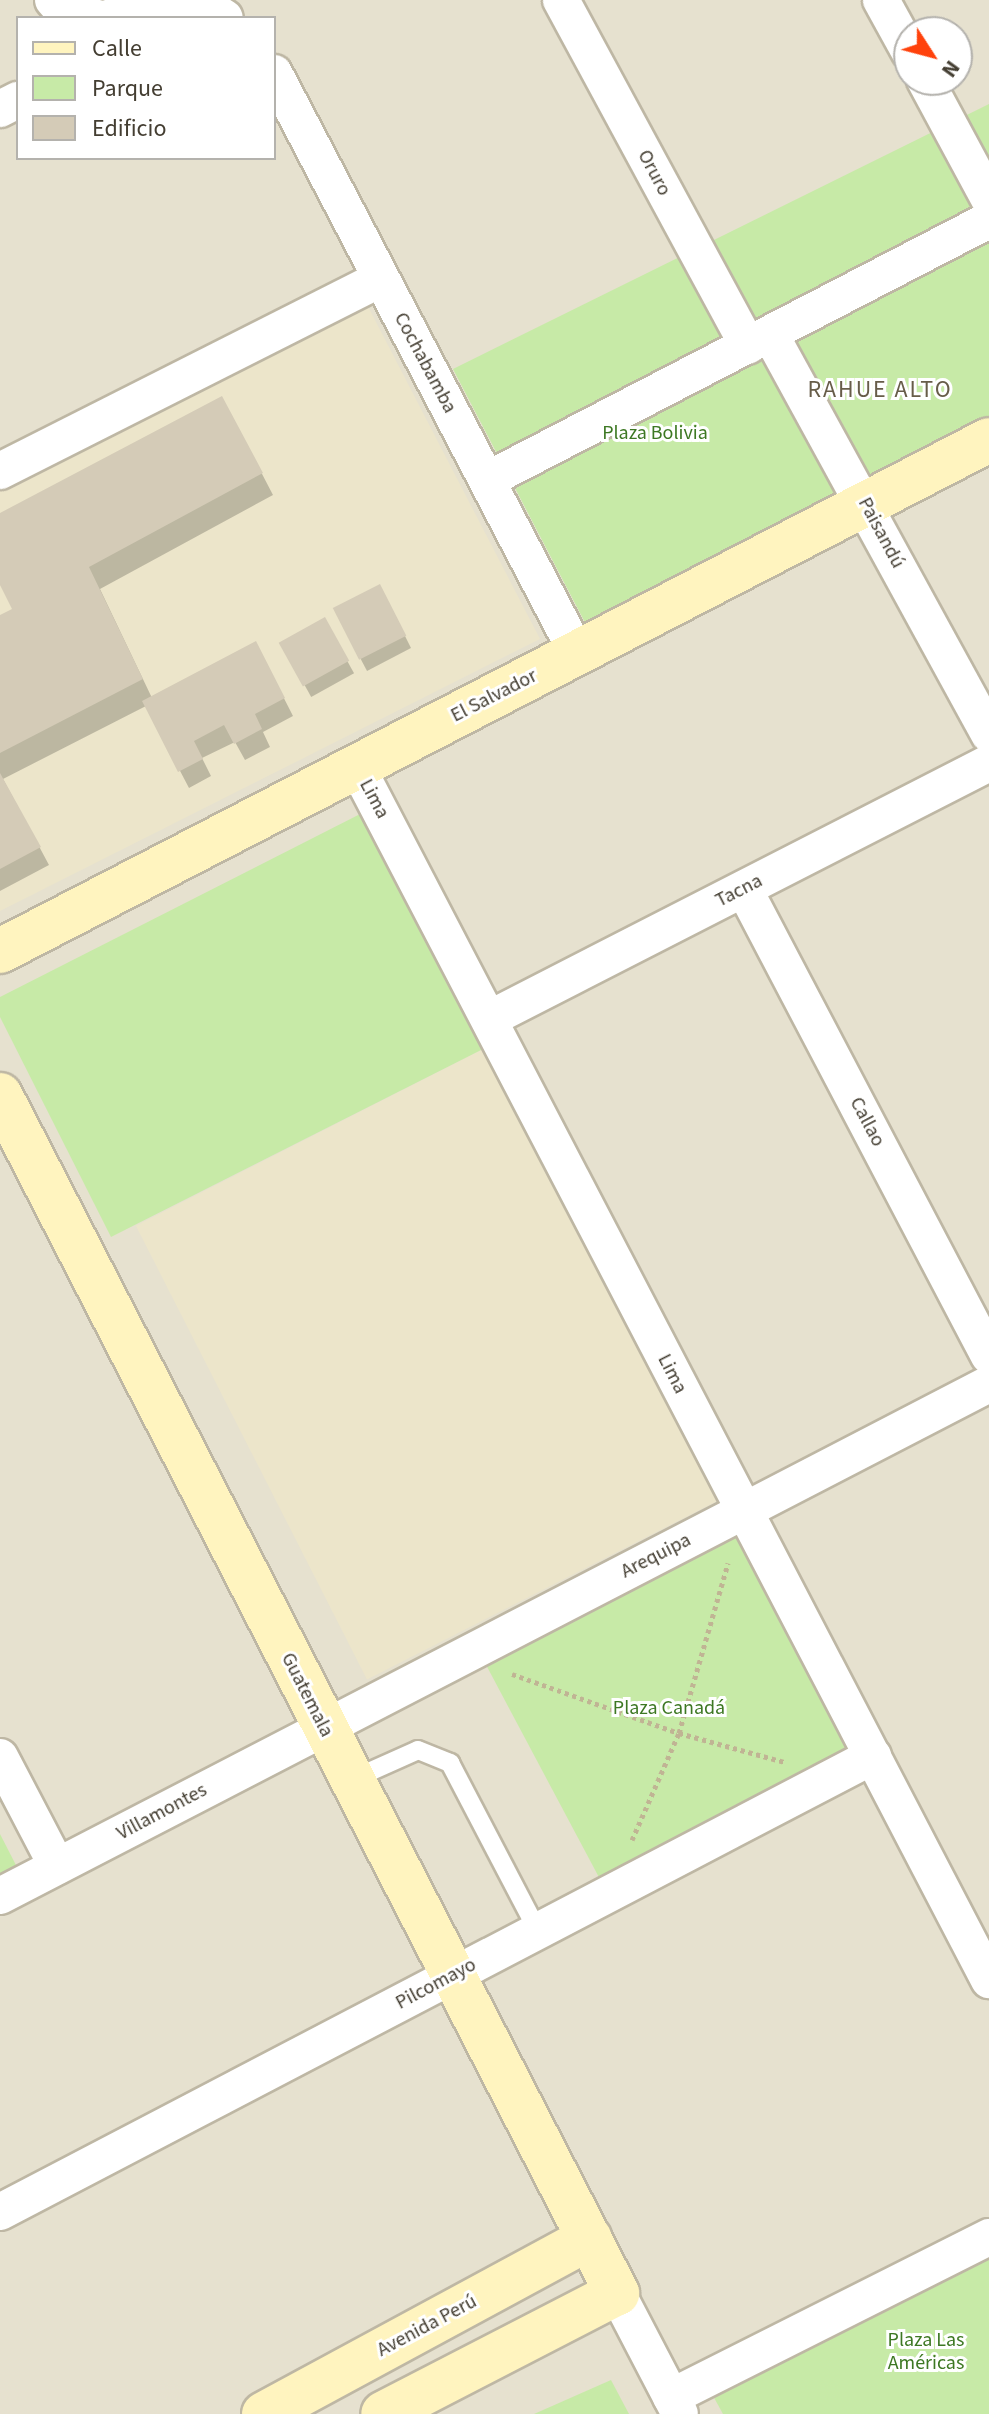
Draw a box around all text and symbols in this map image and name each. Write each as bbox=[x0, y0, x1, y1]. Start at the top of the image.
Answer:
legend bbox=[16, 16, 276, 160]
north arrow bbox=[893, 16, 973, 96]
text: Calle bbox=[92, 31, 142, 66]
text: N bbox=[934, 54, 968, 84]
text: Parque bbox=[92, 71, 163, 106]
text: Edificio bbox=[92, 111, 166, 146]
street label: Oruro bbox=[632, 146, 676, 200]
street label: Cochabamba bbox=[388, 309, 462, 417]
district label: RAHUE ALTO bbox=[807, 376, 953, 404]
park label: Plaza Bolivia bbox=[602, 421, 708, 445]
street label: Paisandú bbox=[852, 493, 910, 573]
street label: El Salvador bbox=[447, 664, 541, 728]
street label: Lima bbox=[354, 775, 394, 823]
street label: Tacna bbox=[712, 869, 766, 913]
street label: Callao bbox=[844, 1093, 890, 1151]
street label: Lima bbox=[652, 1350, 692, 1398]
street label: Arequipa bbox=[617, 1528, 695, 1584]
street label: Guatemala bbox=[276, 1649, 338, 1741]
park label: Plaza Canadá bbox=[613, 1696, 725, 1720]
street label: Villamontes bbox=[113, 1778, 211, 1846]
street label: Pilcomayo bbox=[392, 1953, 480, 2015]
street label: Avenida Perú bbox=[373, 2290, 481, 2362]
park label: Plaza Las Américas bbox=[888, 2329, 964, 2376]

